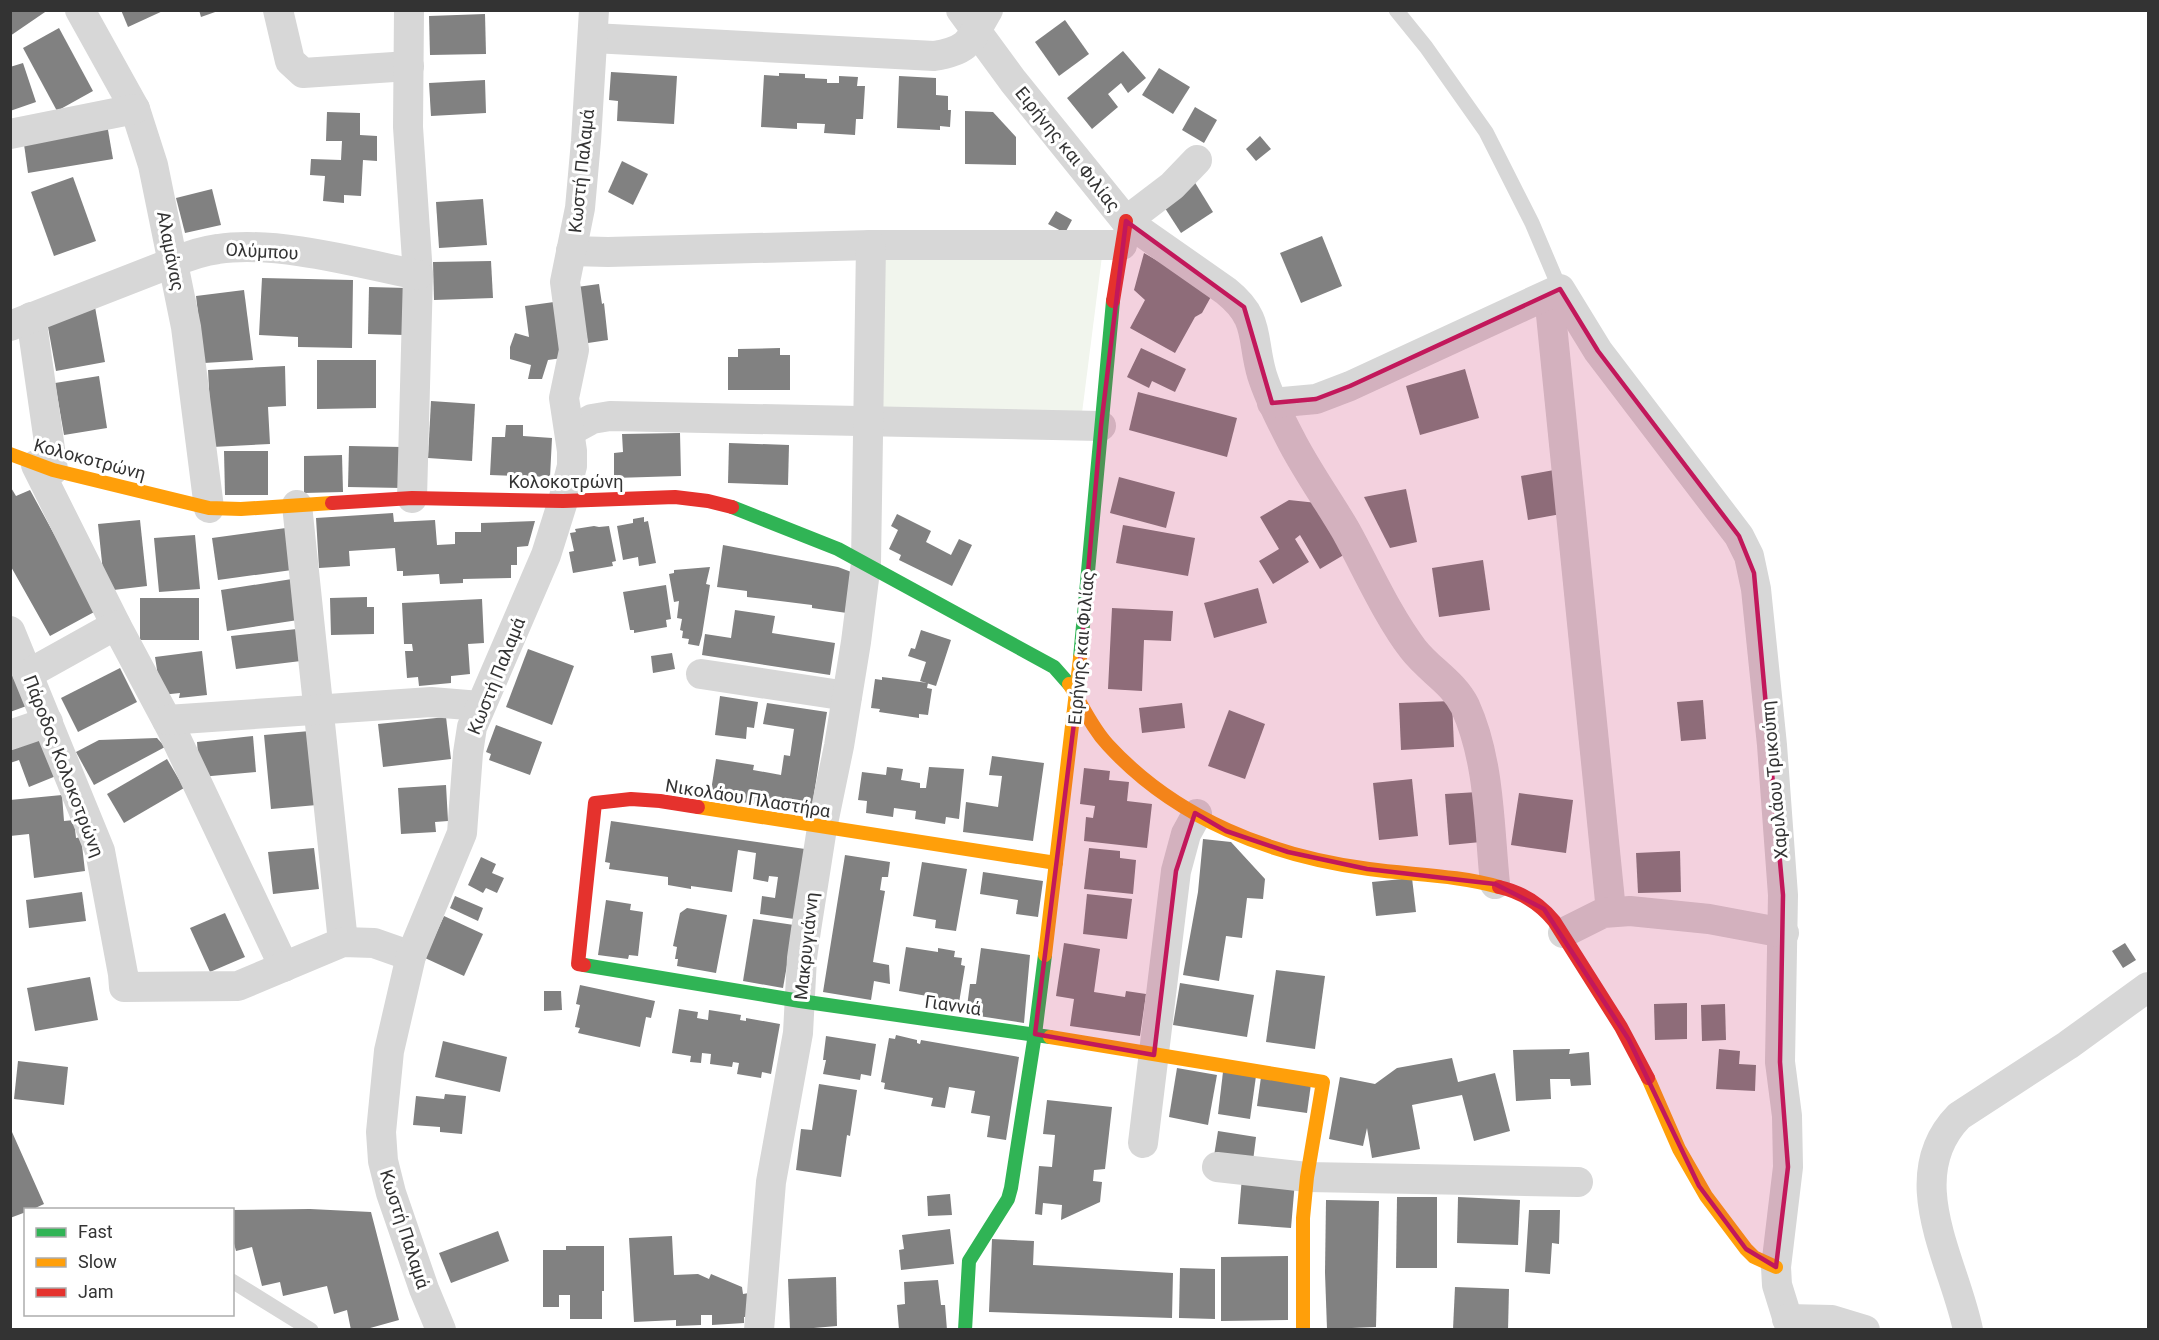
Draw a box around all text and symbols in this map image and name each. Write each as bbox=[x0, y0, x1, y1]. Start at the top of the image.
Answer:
street label: Ειρήνης και Φιλίας bbox=[1011, 82, 1125, 216]
street label: Κωστή Παλαμά bbox=[564, 107, 598, 234]
street label: Αλαμάνας bbox=[153, 209, 189, 293]
street label: Ολύμπου bbox=[225, 239, 299, 263]
street label: Κολοκοτρώνη bbox=[32, 434, 148, 484]
street label: Κολοκοτρώνη bbox=[509, 471, 624, 492]
street label: Ειρήνης και Φιλίας bbox=[1064, 570, 1098, 726]
street label: Κωστή Παλαμά bbox=[463, 614, 529, 737]
street label: Πάροδος Κολοκοτρώνη bbox=[20, 672, 108, 860]
street label: Χαριλάου Τρικούπη bbox=[1757, 700, 1791, 860]
street label: Νικολάου Πλαστήρα bbox=[664, 775, 833, 822]
street label: Μακρυγιάννη bbox=[790, 891, 822, 1001]
street label: Γιαννιά bbox=[923, 991, 983, 1019]
street label: Κωστή Παλαμά bbox=[376, 1167, 434, 1292]
legend bbox=[24, 1208, 234, 1316]
text: Fast bbox=[78, 1221, 113, 1242]
text: Slow bbox=[78, 1251, 117, 1272]
text: Jam bbox=[78, 1281, 114, 1302]

